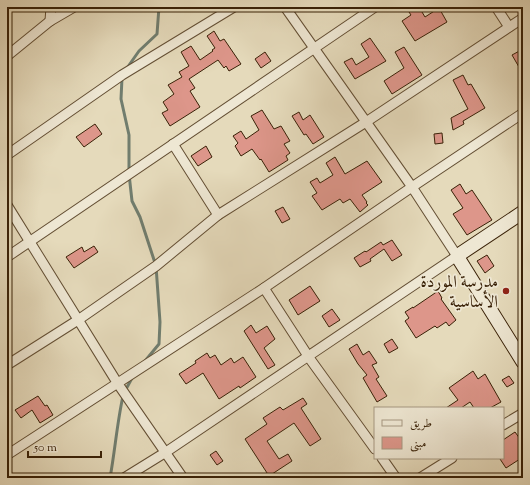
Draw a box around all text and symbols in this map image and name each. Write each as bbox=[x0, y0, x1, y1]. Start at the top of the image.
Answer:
place label: مدرسة الموردة الأساسية bbox=[421, 271, 498, 315]
marker: مدرسة الموردة الأساسية bbox=[501, 286, 511, 296]
legend bbox=[374, 407, 504, 459]
text: طريق bbox=[410, 415, 432, 433]
scale bar bbox=[28, 433, 101, 459]
text: مبنى bbox=[410, 435, 426, 453]
text: 50 m bbox=[33, 439, 57, 457]

